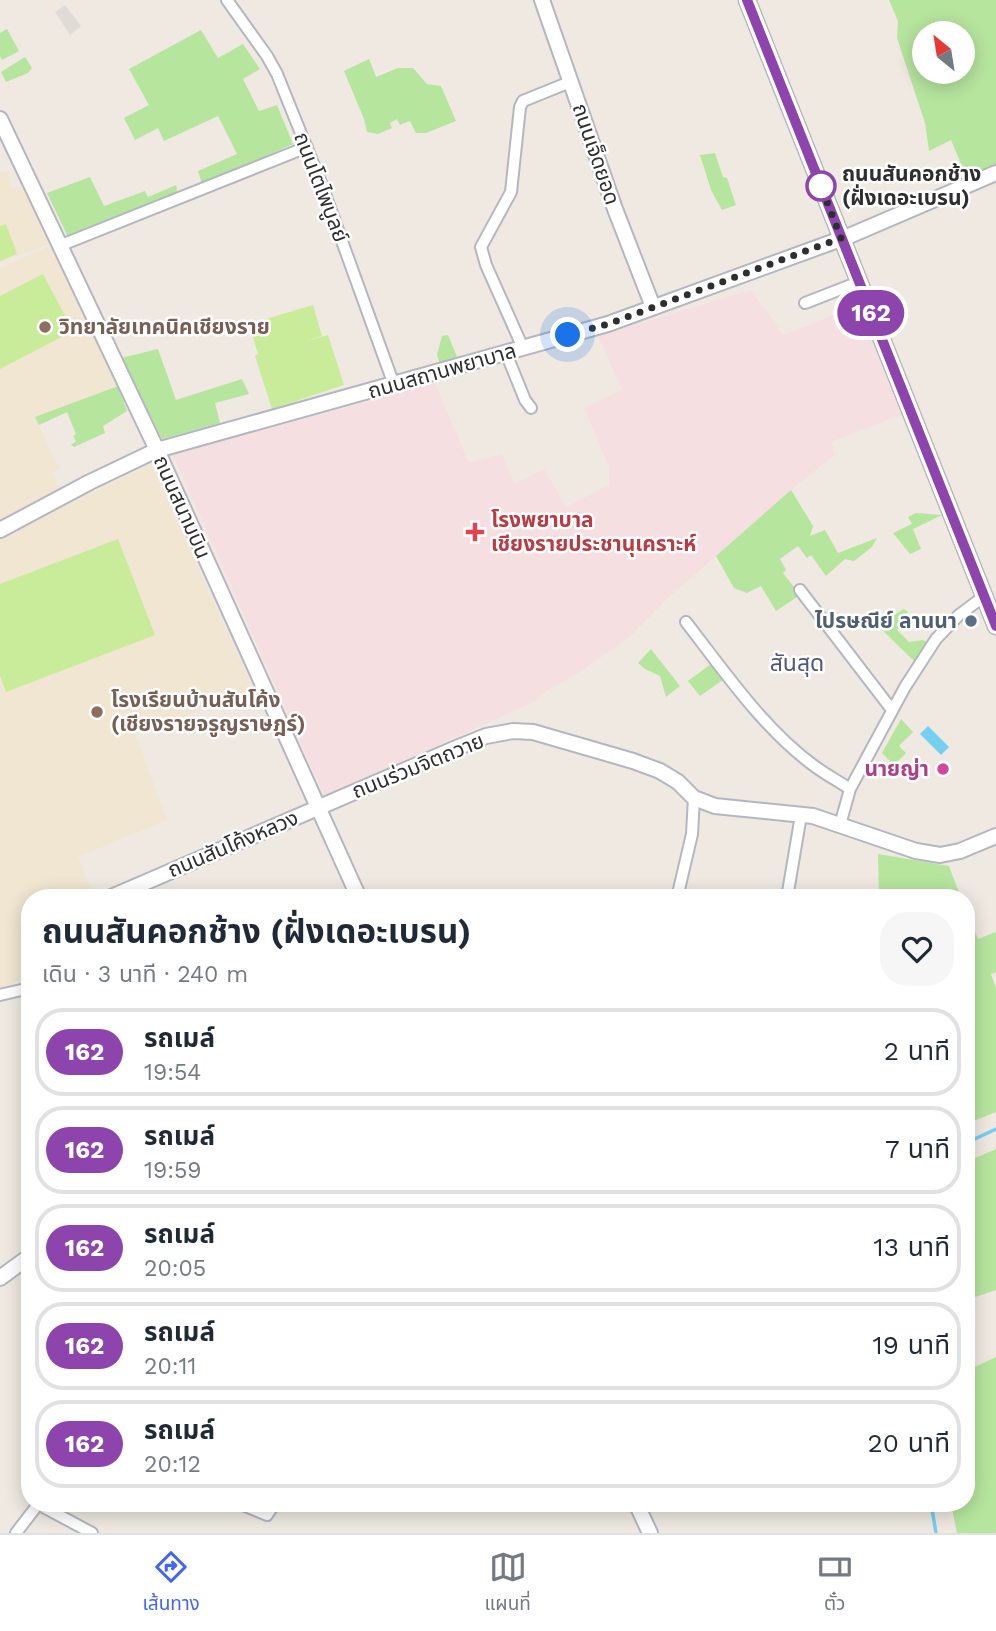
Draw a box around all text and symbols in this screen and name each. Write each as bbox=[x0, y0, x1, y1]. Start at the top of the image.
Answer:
north arrow bbox=[912, 21, 975, 84]
map controls bbox=[912, 21, 975, 84]
street label: ถนนเจ็ดยอด bbox=[567, 100, 625, 208]
street label: ถนนโตไพบูลย์ bbox=[288, 128, 354, 246]
place label: ถนนสันคอกช้าง (ฝั่งเดอะเบรน) bbox=[842, 161, 981, 210]
marker: ถนนสันคอกช้าง (ฝั่งเดอะเบรน) bbox=[806, 171, 836, 201]
line badge: 162 bbox=[831, 290, 911, 336]
text: 162 bbox=[851, 299, 891, 327]
place label: วิทยาลัยเทคนิคเชียงราย bbox=[58, 314, 270, 339]
your location bbox=[550, 317, 585, 352]
marker: วิทยาลัยเทคนิคเชียงราย bbox=[37, 319, 53, 335]
street label: ถนนสถานพยาบาล bbox=[365, 337, 519, 404]
street label: ถนนสนามบิน bbox=[149, 451, 216, 562]
place label: โรงพยาบาล เชียงรายประชานุเคราะห์ bbox=[491, 507, 696, 557]
marker: โรงพยาบาล เชียงรายประชานุเคราะห์ bbox=[465, 522, 485, 542]
place label: ไปรษณีย์ ลานนา bbox=[815, 608, 957, 633]
marker: ไปรษณีย์ ลานนา bbox=[963, 613, 979, 629]
district label: สันสุด bbox=[770, 650, 824, 677]
place label: โรงเรียนบ้านสันโค้ง (เชียงรายจรูญราษฎร์) bbox=[111, 687, 305, 737]
marker: โรงเรียนบ้านสันโค้ง (เชียงรายจรูญราษฎร์) bbox=[89, 704, 105, 720]
street label: ถนนร่วมจิตถวาย bbox=[348, 728, 488, 803]
place label: นายญ่า bbox=[864, 756, 929, 781]
marker: นายญ่า bbox=[935, 761, 951, 777]
street label: ถนนสันโค้งหลวง bbox=[164, 805, 302, 882]
text: ถนนสันคอกช้าง (ฝั่งเดอะเบรน) bbox=[42, 912, 471, 951]
button: heart bbox=[880, 912, 954, 986]
text: เดิน · 3 นาที · 240 m bbox=[42, 961, 248, 988]
text: รถเมล์ bbox=[144, 1023, 215, 1053]
text: 2 นาที bbox=[884, 1036, 950, 1066]
text: 162 bbox=[65, 1038, 104, 1066]
text: 19:54 bbox=[144, 1059, 201, 1086]
text: รถเมล์ bbox=[144, 1121, 215, 1151]
text: 7 นาที bbox=[885, 1134, 950, 1164]
text: 162 bbox=[65, 1136, 104, 1164]
text: 19:59 bbox=[144, 1157, 202, 1184]
text: รถเมล์ bbox=[144, 1219, 215, 1249]
text: 13 นาที bbox=[874, 1232, 950, 1262]
text: 162 bbox=[65, 1234, 104, 1262]
text: 20:05 bbox=[144, 1255, 206, 1282]
text: รถเมล์ bbox=[144, 1317, 215, 1347]
text: 19 นาที bbox=[873, 1330, 950, 1360]
text: 162 bbox=[65, 1332, 104, 1360]
text: 20:11 bbox=[144, 1353, 196, 1380]
text: รถเมล์ bbox=[144, 1415, 215, 1445]
text: 20 นาที bbox=[867, 1428, 950, 1458]
text: 162 bbox=[65, 1430, 104, 1458]
text: 20:12 bbox=[144, 1451, 201, 1478]
tab: เส้นทาง bbox=[142, 1548, 200, 1619]
tab: แผนที่ bbox=[485, 1548, 531, 1619]
tab: ตั๋ว bbox=[816, 1548, 854, 1619]

